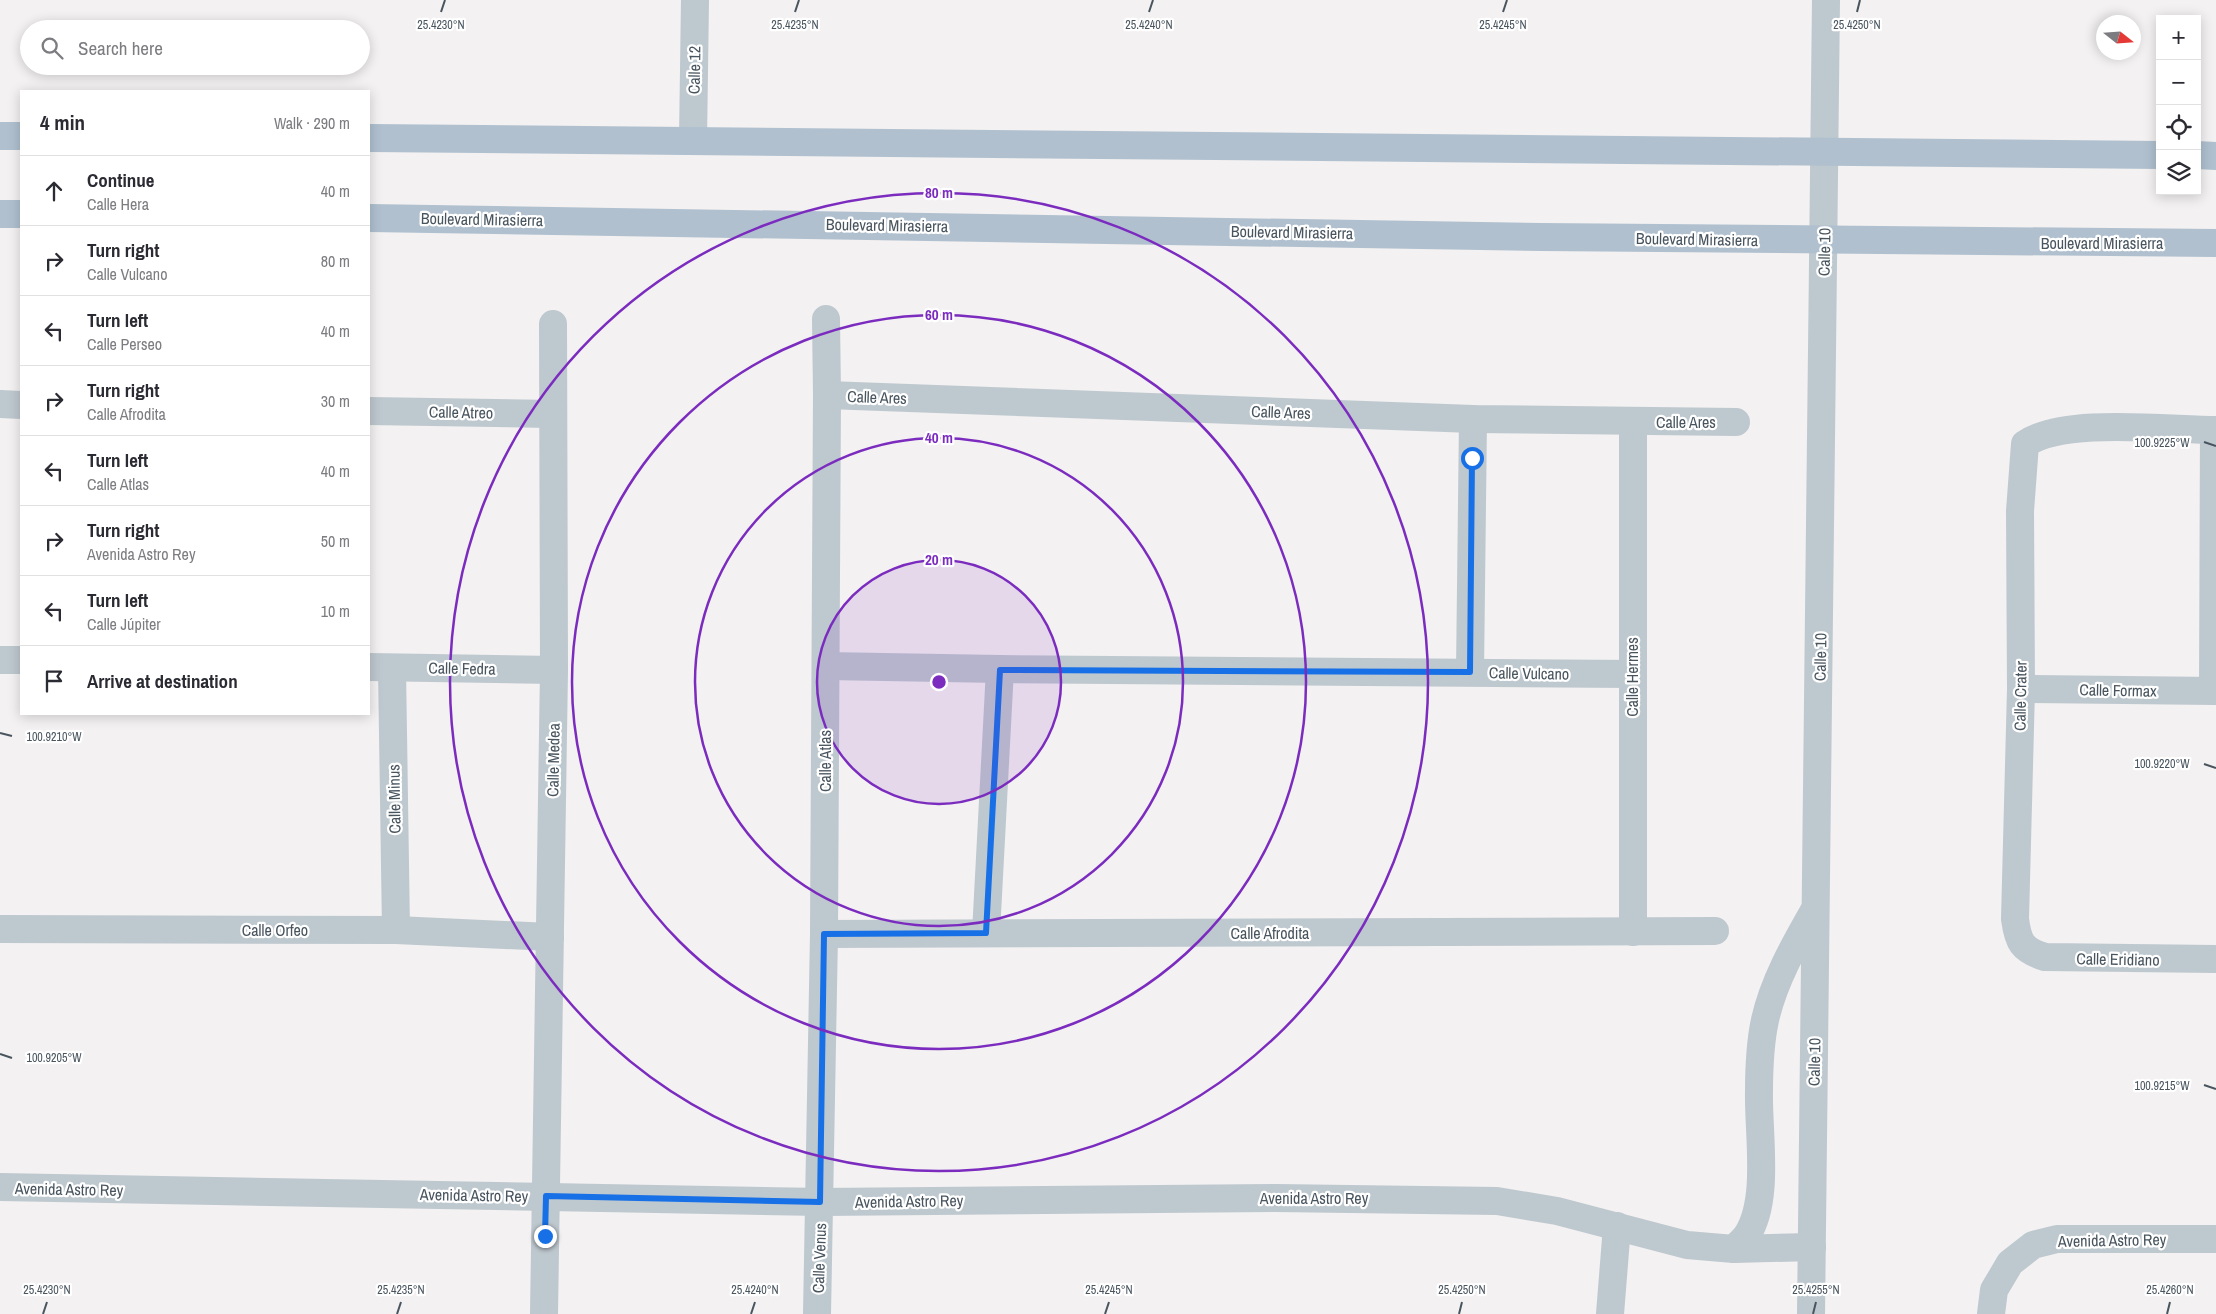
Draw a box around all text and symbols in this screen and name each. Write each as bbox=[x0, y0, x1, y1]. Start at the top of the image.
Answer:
north arrow bbox=[2096, 15, 2141, 60]
map controls bbox=[2156, 15, 2201, 195]
button: + bbox=[2156, 15, 2201, 60]
text: 25.4230°N bbox=[417, 17, 465, 33]
text: 25.4235°N bbox=[771, 17, 819, 33]
text: 25.4240°N bbox=[1125, 17, 1173, 33]
text: 25.4245°N bbox=[1479, 17, 1527, 33]
text: 25.4250°N bbox=[1833, 17, 1881, 33]
search box bbox=[20, 20, 370, 75]
icon: search bbox=[38, 34, 66, 62]
text: Search here bbox=[78, 35, 163, 61]
street label: Calle 12 bbox=[683, 46, 705, 94]
button: − bbox=[2156, 60, 2201, 105]
button: locate bbox=[2156, 105, 2201, 150]
text: 4 min bbox=[40, 108, 85, 137]
text: Walk · 290 m bbox=[274, 112, 350, 134]
button: layers bbox=[2156, 150, 2201, 195]
text: Continue bbox=[87, 167, 155, 193]
icon: ahead bbox=[40, 177, 68, 205]
text: 40 m bbox=[321, 180, 350, 202]
text: 80 m bbox=[925, 182, 953, 203]
text: Calle Hera bbox=[87, 193, 149, 215]
street label: Boulevard Mirasierra bbox=[421, 207, 544, 231]
street label: Boulevard Mirasierra bbox=[826, 213, 949, 237]
street label: Boulevard Mirasierra bbox=[1231, 220, 1354, 244]
street label: Boulevard Mirasierra bbox=[1636, 227, 1759, 251]
street label: Calle 10 bbox=[1813, 228, 1835, 276]
street label: Boulevard Mirasierra bbox=[2041, 232, 2164, 254]
text: Turn right bbox=[87, 237, 159, 263]
icon: right bbox=[40, 247, 68, 275]
text: 80 m bbox=[321, 250, 350, 272]
text: Calle Vulcano bbox=[87, 263, 167, 285]
text: 60 m bbox=[925, 304, 953, 325]
text: Turn left bbox=[87, 307, 148, 333]
icon: left bbox=[40, 317, 68, 345]
text: 40 m bbox=[321, 320, 350, 342]
text: Calle Perseo bbox=[87, 333, 162, 355]
text: Turn right bbox=[87, 377, 159, 403]
street label: Calle Ares bbox=[847, 385, 907, 409]
icon: right bbox=[40, 387, 68, 415]
text: 30 m bbox=[321, 390, 350, 412]
street label: Calle Atreo bbox=[429, 400, 493, 424]
street label: Calle Ares bbox=[1251, 400, 1311, 424]
text: Calle Afrodita bbox=[87, 403, 166, 425]
street label: Calle Ares bbox=[1656, 411, 1716, 433]
text: 40 m bbox=[925, 427, 953, 448]
text: 100.9225°W bbox=[2134, 435, 2190, 451]
text: Turn left bbox=[87, 447, 148, 473]
route start bbox=[1461, 447, 1484, 470]
icon: left bbox=[40, 457, 68, 485]
text: 40 m bbox=[321, 460, 350, 482]
text: Calle Atlas bbox=[87, 473, 149, 495]
text: Turn right bbox=[87, 517, 159, 543]
icon: right bbox=[40, 527, 68, 555]
text: 50 m bbox=[321, 530, 350, 552]
text: Avenida Astro Rey bbox=[87, 543, 195, 565]
text: 20 m bbox=[925, 549, 953, 570]
text: Turn left bbox=[87, 587, 148, 613]
icon: left bbox=[40, 597, 68, 625]
text: 10 m bbox=[321, 600, 350, 622]
text: Calle Júpiter bbox=[87, 613, 161, 635]
street label: Calle 10 bbox=[1809, 633, 1831, 681]
street label: Calle Hermes bbox=[1621, 637, 1643, 717]
street label: Calle Fedra bbox=[428, 656, 496, 680]
street label: Calle Crater bbox=[2008, 660, 2032, 731]
street label: Calle Vulcano bbox=[1489, 661, 1569, 685]
icon: arrive bbox=[40, 667, 68, 695]
text: Arrive at destination bbox=[87, 668, 238, 694]
centre of rings bbox=[930, 673, 948, 691]
street label: Calle Formax bbox=[2079, 678, 2157, 702]
street label: Calle Medea bbox=[541, 722, 565, 797]
text: 100.9210°W bbox=[26, 729, 82, 745]
street label: Calle Atlas bbox=[814, 730, 836, 792]
text: 100.9220°W bbox=[2134, 756, 2190, 772]
street label: Calle Minus bbox=[382, 764, 406, 834]
street label: Calle Orfeo bbox=[242, 919, 308, 941]
street label: Calle Afrodita bbox=[1231, 922, 1310, 944]
street label: Calle Eridiano bbox=[2076, 947, 2160, 971]
street label: Calle 10 bbox=[1803, 1038, 1825, 1086]
text: 100.9205°W bbox=[26, 1050, 82, 1066]
text: 100.9215°W bbox=[2134, 1078, 2190, 1094]
street label: Avenida Astro Rey bbox=[14, 1177, 124, 1201]
street label: Avenida Astro Rey bbox=[419, 1183, 529, 1207]
street label: Avenida Astro Rey bbox=[1259, 1187, 1369, 1209]
street label: Avenida Astro Rey bbox=[854, 1189, 964, 1213]
street label: Calle Venus bbox=[807, 1223, 831, 1293]
route end bbox=[534, 1225, 557, 1248]
street label: Avenida Astro Rey bbox=[2057, 1228, 2167, 1252]
text: 25.4230°N bbox=[23, 1282, 71, 1298]
text: 25.4235°N bbox=[377, 1282, 425, 1298]
text: 25.4240°N bbox=[731, 1282, 779, 1298]
text: 25.4245°N bbox=[1085, 1282, 1133, 1298]
text: 25.4250°N bbox=[1438, 1282, 1486, 1298]
text: 25.4255°N bbox=[1792, 1282, 1840, 1298]
text: 25.4260°N bbox=[2146, 1282, 2194, 1298]

